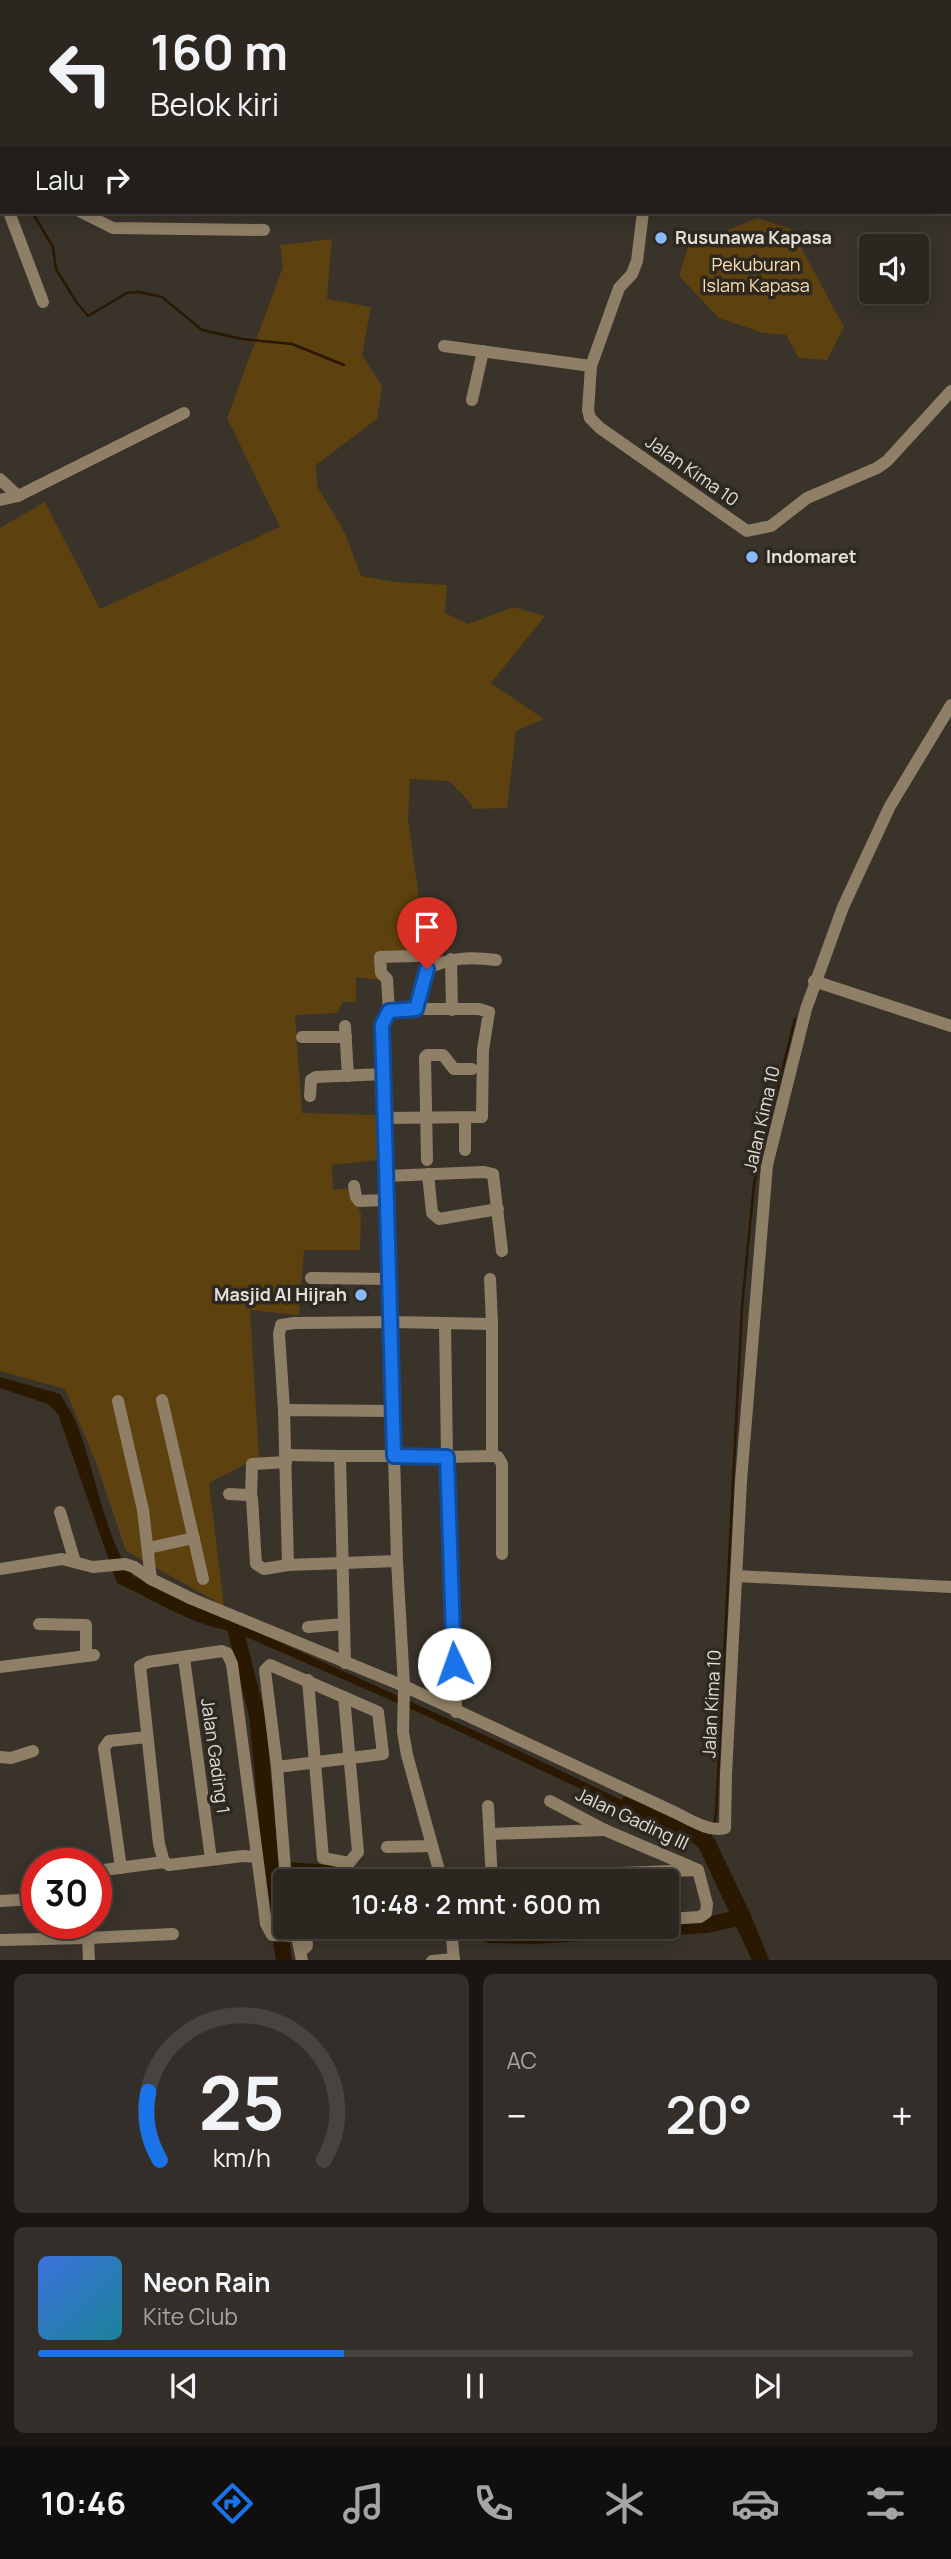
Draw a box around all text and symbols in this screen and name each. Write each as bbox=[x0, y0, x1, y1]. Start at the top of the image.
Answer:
text: 160 m bbox=[150, 18, 288, 85]
icon: left bbox=[35, 28, 126, 119]
text: Belok kiri bbox=[150, 82, 279, 126]
icon: right bbox=[98, 161, 136, 199]
text: Lalu bbox=[35, 162, 84, 198]
place label: Rusunawa Kapasa bbox=[675, 225, 832, 249]
marker: Rusunawa Kapasa bbox=[653, 230, 669, 246]
map controls bbox=[859, 234, 929, 304]
button: sound bbox=[859, 234, 929, 304]
park label: Pekuburan Islam Kapasa bbox=[702, 252, 810, 297]
street label: Jalan Kima 10 bbox=[641, 429, 744, 511]
place label: Indomaret bbox=[766, 544, 857, 568]
marker: Indomaret bbox=[744, 549, 760, 565]
pin bbox=[397, 897, 457, 969]
icon: arrive bbox=[408, 908, 446, 946]
street label: Jalan Kima 10 bbox=[737, 1063, 785, 1174]
place label: Masjid Al Hijrah bbox=[214, 1282, 347, 1306]
marker: Masjid Al Hijrah bbox=[353, 1287, 369, 1303]
position arrow bbox=[417, 1627, 491, 1701]
street label: Jalan Kima 10 bbox=[696, 1649, 726, 1759]
street label: Jalan Gading 1 bbox=[196, 1697, 236, 1815]
street label: Jalan Gading III bbox=[572, 1781, 693, 1855]
speed limit sign: 30 bbox=[21, 1848, 112, 1939]
text: 10:48 · 2 mnt · 600 m bbox=[351, 1886, 601, 1922]
text: AC bbox=[507, 2044, 537, 2076]
text: 25 bbox=[198, 2052, 284, 2152]
text: 20° bbox=[665, 2079, 753, 2150]
text: − bbox=[507, 2089, 527, 2141]
text: + bbox=[891, 2089, 913, 2141]
text: km/h bbox=[212, 2139, 270, 2174]
text: Neon Rain bbox=[143, 2264, 271, 2300]
text: Kite Club bbox=[143, 2300, 238, 2332]
icon: previous bbox=[165, 2367, 203, 2405]
icon: pause bbox=[456, 2367, 494, 2405]
icon: next bbox=[748, 2367, 786, 2405]
icon: directions bbox=[208, 2479, 257, 2528]
icon: music bbox=[339, 2479, 388, 2528]
icon: phone bbox=[469, 2479, 518, 2528]
icon: climate bbox=[600, 2479, 649, 2528]
icon: car bbox=[731, 2479, 780, 2528]
icon: filters bbox=[861, 2479, 910, 2528]
text: 10:46 bbox=[41, 2481, 126, 2525]

